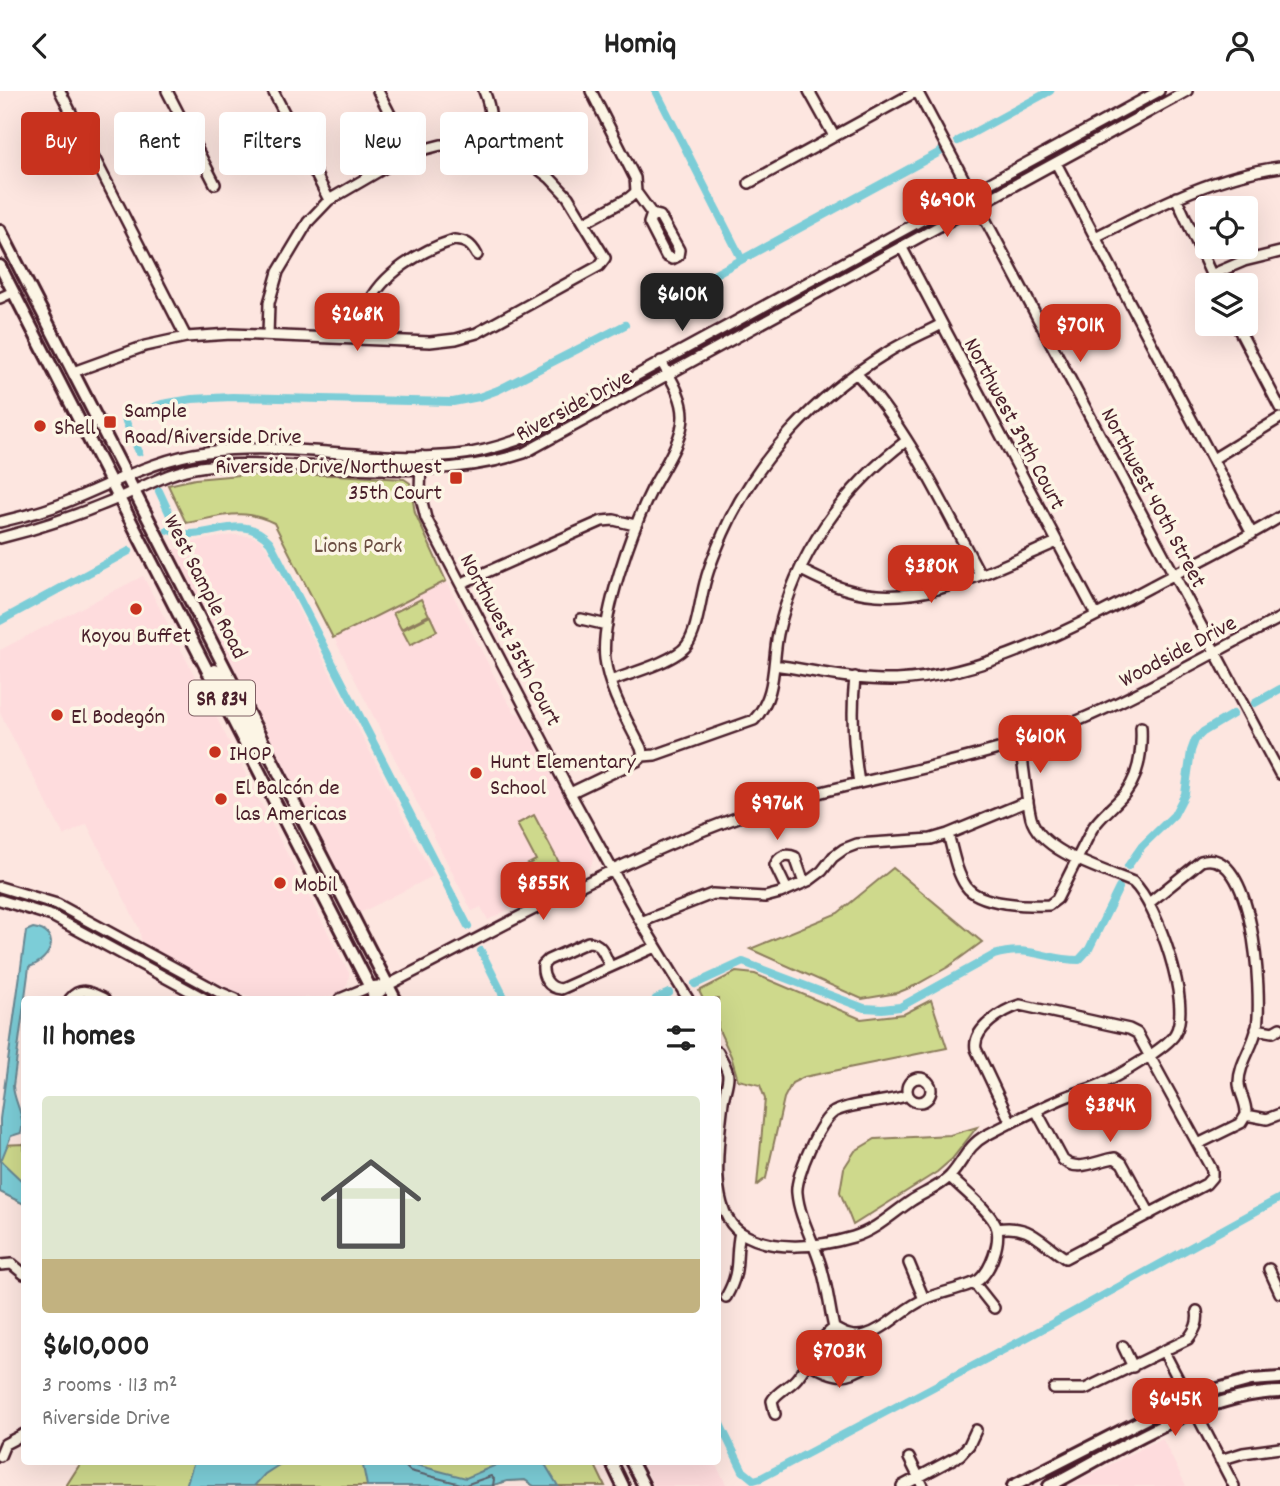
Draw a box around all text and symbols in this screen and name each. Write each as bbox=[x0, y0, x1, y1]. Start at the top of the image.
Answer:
text: Homiq bbox=[604, 23, 676, 69]
icon: back bbox=[21, 27, 59, 65]
icon: person bbox=[1221, 27, 1259, 65]
chip: Buy bbox=[21, 112, 100, 175]
chip: Rent bbox=[114, 112, 205, 175]
chip: Filters bbox=[219, 112, 326, 175]
chip: New bbox=[340, 112, 426, 175]
chip: Apartment bbox=[440, 112, 588, 175]
pin: $690K bbox=[898, 179, 996, 239]
text: $690K bbox=[919, 185, 975, 218]
map controls bbox=[1195, 196, 1258, 336]
button: locate bbox=[1195, 196, 1258, 259]
pin: $610K bbox=[633, 273, 731, 333]
button: layers bbox=[1195, 273, 1258, 336]
text: $610K bbox=[656, 279, 708, 312]
pin: $268K bbox=[308, 293, 406, 353]
text: $268K bbox=[331, 299, 383, 332]
pin: $701K bbox=[1031, 305, 1129, 364]
text: $701K bbox=[1056, 310, 1104, 343]
street label: Northwest 39th Court bbox=[953, 333, 1072, 517]
street label: Riverside Drive bbox=[510, 362, 639, 452]
place label: Sample Road/Riverside Drive bbox=[124, 396, 302, 455]
street label: Northwest 40th Street bbox=[1090, 403, 1213, 595]
place label: Shell bbox=[54, 413, 96, 446]
marker: Sample Road/Riverside Drive bbox=[102, 414, 118, 430]
marker: Shell bbox=[32, 418, 48, 434]
place label: Riverside Drive/Northwest 35th Court bbox=[215, 452, 442, 511]
marker: Riverside Drive/Northwest 35th Court bbox=[448, 470, 464, 486]
street label: West Sample Road bbox=[153, 510, 254, 665]
park label: Lions Park bbox=[314, 531, 402, 564]
pin: $380K bbox=[882, 545, 980, 605]
street label: Northwest 35th Court bbox=[449, 548, 568, 733]
text: $380K bbox=[904, 551, 958, 584]
marker: Koyou Buffet bbox=[128, 601, 144, 617]
street label: Woodside Drive bbox=[1114, 608, 1243, 698]
place label: Koyou Buffet bbox=[81, 621, 191, 654]
road number: SR 834 bbox=[189, 681, 255, 715]
place label: El Bodegón bbox=[71, 702, 165, 735]
marker: El Bodegón bbox=[49, 707, 65, 723]
pin: $610K bbox=[991, 715, 1089, 775]
text: $610K bbox=[1014, 721, 1066, 754]
place label: IHOP bbox=[229, 739, 272, 772]
marker: IHOP bbox=[207, 744, 223, 760]
place label: Hunt Elementary School bbox=[490, 747, 636, 806]
marker: Hunt Elementary School bbox=[468, 765, 484, 781]
place label: El Balcón de las Americas bbox=[235, 773, 347, 832]
pin: $976K bbox=[728, 783, 826, 842]
text: $976K bbox=[751, 788, 803, 821]
marker: El Balcón de las Americas bbox=[213, 791, 229, 807]
pin: $855K bbox=[494, 863, 592, 922]
text: $855K bbox=[517, 868, 569, 901]
place label: Mobil bbox=[294, 870, 338, 903]
marker: Mobil bbox=[272, 875, 288, 891]
text: 11 homes bbox=[42, 1017, 136, 1060]
icon: filters bbox=[662, 1019, 700, 1057]
pin: $384K bbox=[1061, 1084, 1159, 1144]
text: $384K bbox=[1084, 1090, 1136, 1123]
icon: home bbox=[308, 1141, 434, 1267]
text: $610,000 bbox=[42, 1327, 150, 1370]
pin: $703K bbox=[790, 1331, 888, 1390]
text: $703K bbox=[812, 1336, 866, 1369]
text: 3 rooms · 113 m² bbox=[42, 1370, 178, 1403]
pin: $645K bbox=[1126, 1379, 1224, 1438]
text: $645K bbox=[1148, 1384, 1202, 1417]
text: Riverside Drive bbox=[42, 1403, 170, 1436]

